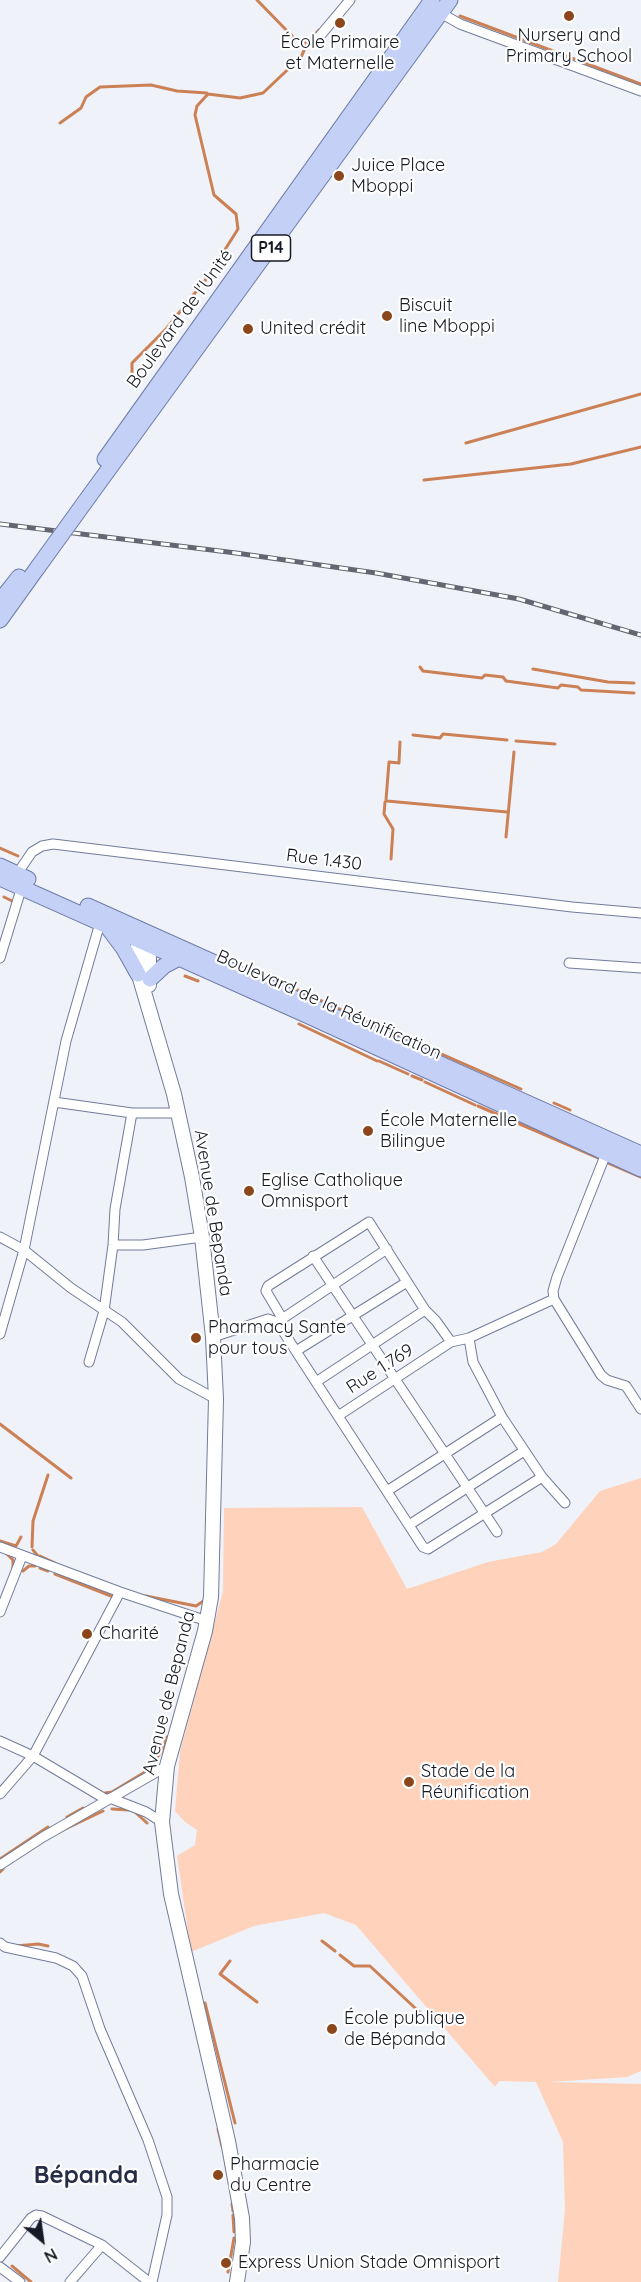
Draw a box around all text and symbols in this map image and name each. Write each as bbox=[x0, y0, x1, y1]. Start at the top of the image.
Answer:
marker: Nursery and Primary School bbox=[562, 9, 576, 23]
marker: École Primaire et Maternelle bbox=[333, 16, 347, 30]
place label: Nursery and Primary School bbox=[506, 25, 632, 68]
place label: École Primaire et Maternelle bbox=[281, 32, 399, 74]
place label: Juice Place Mboppi bbox=[351, 155, 445, 198]
marker: Juice Place Mboppi bbox=[332, 169, 346, 183]
road number: P14 bbox=[252, 235, 290, 261]
street label: Boulevard de l'Unité bbox=[122, 245, 238, 393]
place label: Biscuit line Mboppi bbox=[399, 295, 495, 338]
marker: Biscuit line Mboppi bbox=[380, 309, 394, 323]
place label: United crédit bbox=[260, 318, 366, 340]
marker: United crédit bbox=[241, 322, 255, 336]
street label: Rue 1.430 bbox=[285, 845, 363, 875]
street label: Boulevard de la Réunification bbox=[213, 946, 445, 1064]
place label: École Maternelle Bilingue bbox=[380, 1110, 517, 1152]
marker: École Maternelle Bilingue bbox=[361, 1124, 375, 1138]
street label: Avenue de Bepanda bbox=[189, 1128, 237, 1298]
place label: Eglise Catholique Omnisport bbox=[261, 1170, 403, 1212]
marker: Eglise Catholique Omnisport bbox=[242, 1184, 256, 1198]
place label: Pharmacy Sante pour tous bbox=[208, 1317, 346, 1360]
marker: Pharmacy Sante pour tous bbox=[189, 1331, 203, 1345]
street label: Rue 1.769 bbox=[342, 1339, 418, 1399]
street label: Avenue de Bepanda bbox=[138, 1609, 200, 1777]
place label: Charité bbox=[99, 1623, 159, 1645]
marker: Charité bbox=[80, 1627, 94, 1641]
place label: Stade de la Réunification bbox=[421, 1761, 529, 1804]
marker: Stade de la Réunification bbox=[402, 1775, 416, 1789]
place label: École publique de Bépanda bbox=[344, 2008, 465, 2050]
marker: École publique de Bépanda bbox=[325, 2022, 339, 2036]
place label: Pharmacie du Centre bbox=[230, 2154, 319, 2196]
district label: Bépanda bbox=[34, 2162, 138, 2190]
marker: Pharmacie du Centre bbox=[211, 2168, 225, 2182]
north arrow bbox=[12, 2210, 72, 2270]
text: N bbox=[41, 2244, 61, 2267]
place label: Express Union Stade Omnisport bbox=[238, 2252, 500, 2274]
marker: Express Union Stade Omnisport bbox=[219, 2256, 233, 2270]

